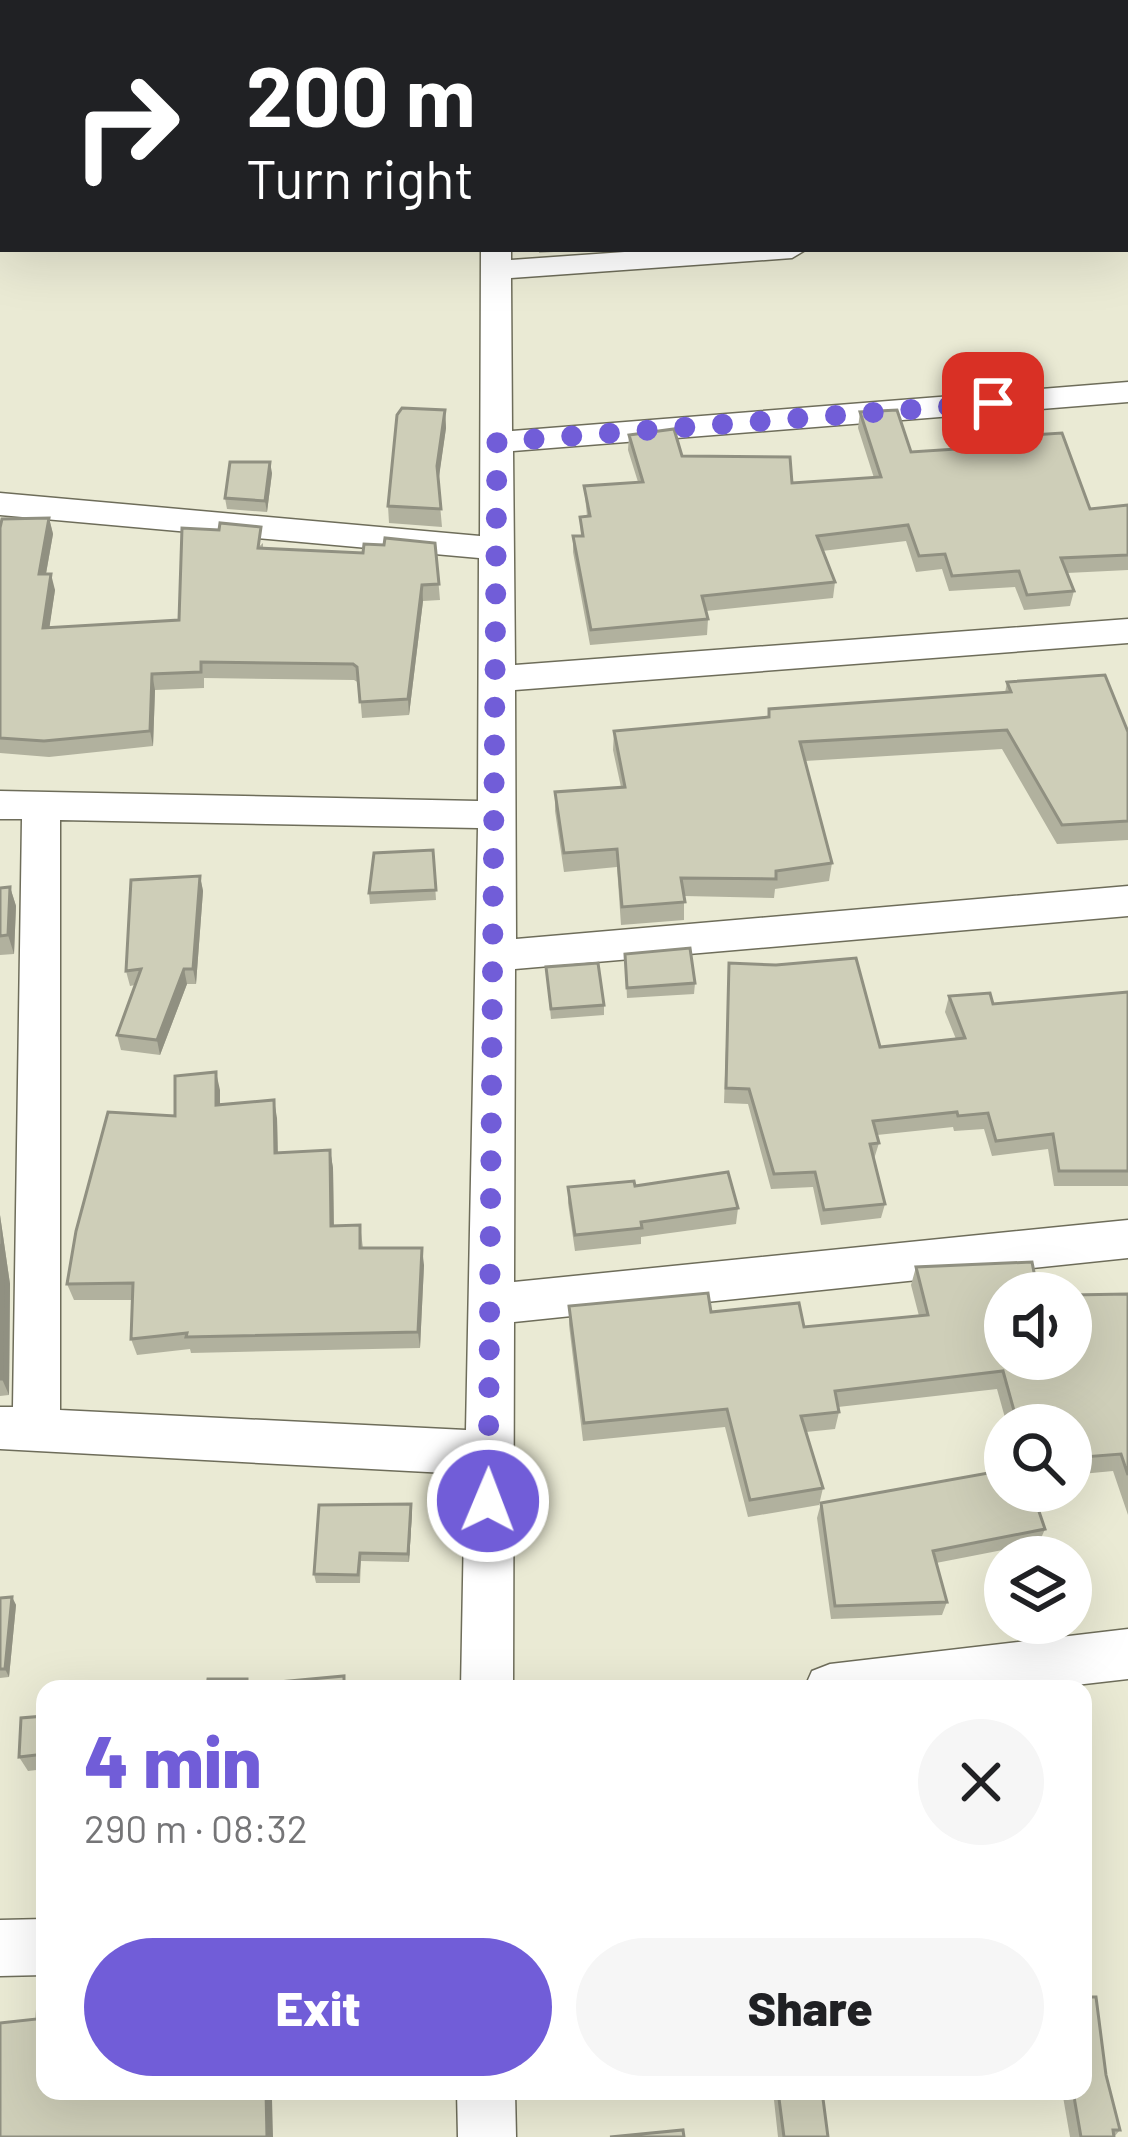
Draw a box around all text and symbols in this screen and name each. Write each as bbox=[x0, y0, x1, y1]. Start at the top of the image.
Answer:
text: 200 m bbox=[246, 43, 476, 144]
icon: right bbox=[48, 48, 204, 204]
text: Turn right bbox=[246, 145, 474, 210]
pin bbox=[942, 352, 1044, 454]
icon: arrive bbox=[960, 370, 1026, 436]
map controls bbox=[984, 1272, 1092, 1644]
button: sound bbox=[984, 1272, 1092, 1380]
button: search bbox=[984, 1404, 1092, 1512]
position arrow bbox=[425, 1438, 551, 1564]
button: layers bbox=[984, 1536, 1092, 1644]
text: 4 min bbox=[84, 1716, 262, 1802]
button: close bbox=[918, 1719, 1044, 1845]
text: 290 m · 08:32 bbox=[84, 1804, 308, 1851]
button: Exit bbox=[84, 1938, 552, 2076]
button: Share bbox=[576, 1938, 1044, 2076]

